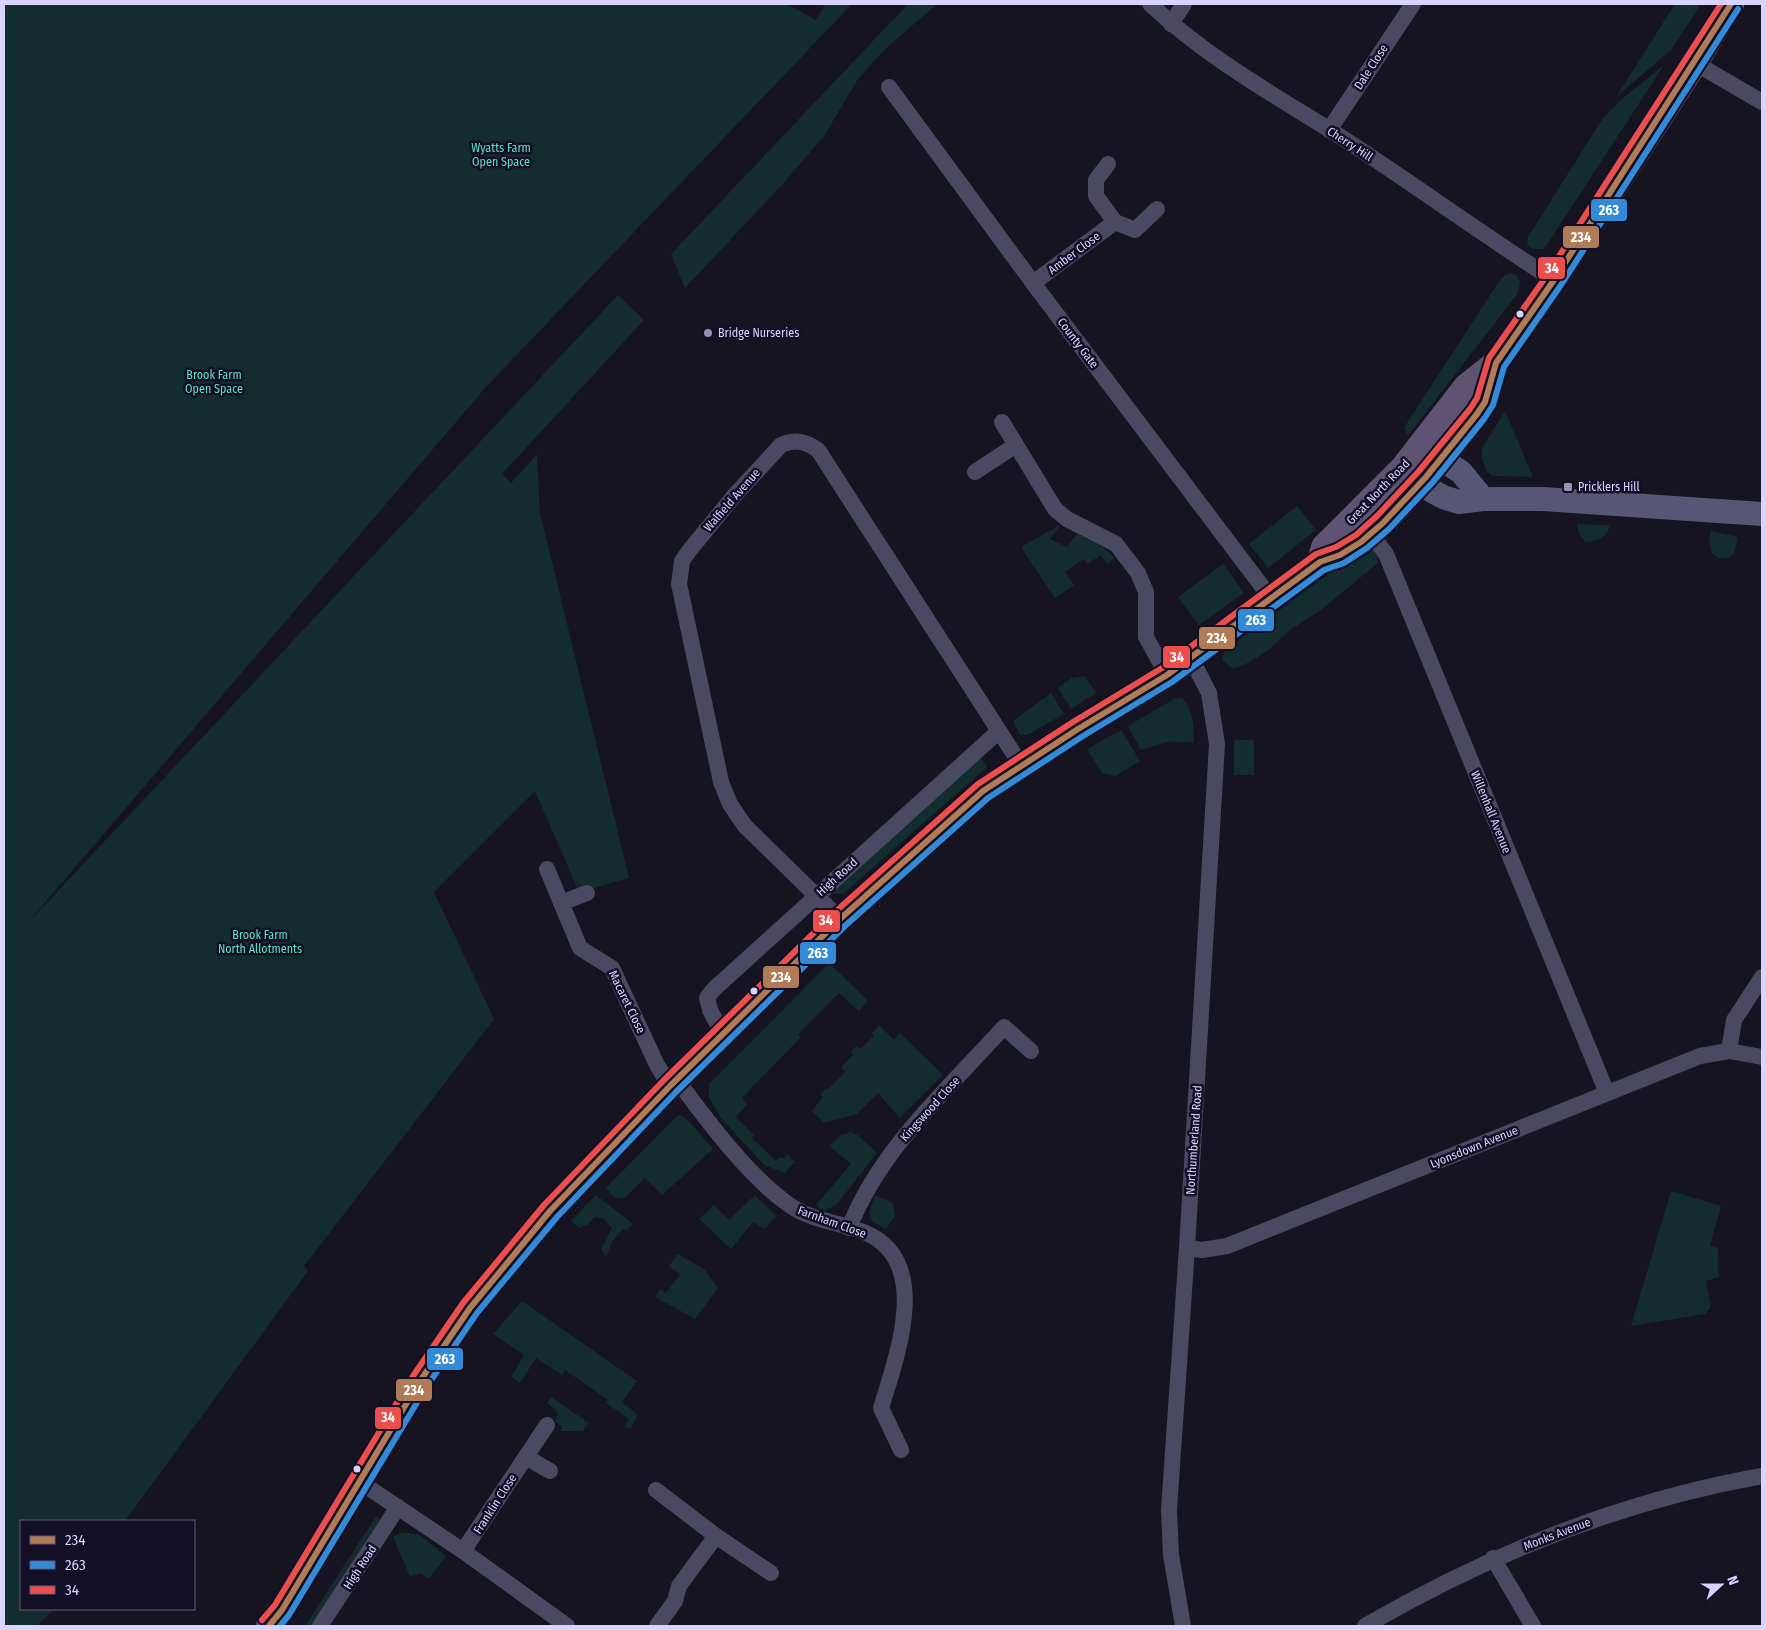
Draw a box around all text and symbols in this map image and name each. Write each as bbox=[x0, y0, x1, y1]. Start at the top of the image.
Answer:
street label: Dale Close bbox=[1351, 42, 1391, 92]
street label: Cherry Hill bbox=[1325, 124, 1375, 164]
park label: Wyatts Farm Open Space bbox=[471, 141, 531, 169]
line badge: 263 bbox=[1590, 198, 1628, 222]
text: 263 bbox=[1598, 202, 1620, 219]
line badge: 234 bbox=[1562, 225, 1600, 249]
street label: Amber Close bbox=[1045, 229, 1103, 277]
text: 234 bbox=[1570, 229, 1591, 246]
line badge: 34 bbox=[1537, 256, 1566, 280]
text: 34 bbox=[1544, 260, 1559, 277]
unlabelled marker bbox=[1515, 309, 1525, 319]
street label: County Gate bbox=[1055, 315, 1101, 371]
place label: Bridge Nurseries bbox=[718, 326, 799, 340]
marker: Bridge Nurseries bbox=[702, 327, 714, 339]
park label: Brook Farm Open Space bbox=[185, 368, 243, 396]
street label: Great North Road bbox=[1343, 457, 1413, 527]
street label: Walfield Avenue bbox=[701, 466, 763, 534]
place label: Pricklers Hill bbox=[1578, 480, 1640, 494]
marker: Pricklers Hill bbox=[1562, 481, 1574, 493]
line badge: 263 bbox=[1237, 608, 1275, 632]
text: 263 bbox=[1245, 612, 1267, 629]
line badge: 234 bbox=[1198, 626, 1236, 650]
text: 234 bbox=[1206, 630, 1227, 647]
line badge: 34 bbox=[1162, 645, 1191, 669]
text: 34 bbox=[1169, 649, 1184, 666]
street label: Willenhall Avenue bbox=[1468, 769, 1514, 855]
street label: High Road bbox=[814, 855, 860, 899]
line badge: 34 bbox=[812, 909, 841, 933]
text: 34 bbox=[818, 912, 833, 929]
park label: Brook Farm North Allotments bbox=[218, 928, 302, 956]
line badge: 263 bbox=[799, 941, 837, 965]
text: 263 bbox=[807, 945, 829, 962]
line badge: 234 bbox=[762, 965, 800, 989]
street label: Macaret Close bbox=[606, 968, 648, 1036]
text: 234 bbox=[770, 969, 791, 986]
unlabelled marker bbox=[749, 986, 759, 996]
street label: Kingswood Close bbox=[897, 1074, 963, 1144]
street label: Northumberland Road bbox=[1183, 1085, 1205, 1195]
street label: Lyonsdown Avenue bbox=[1428, 1123, 1520, 1171]
street label: Farnham Close bbox=[796, 1203, 868, 1241]
line badge: 263 bbox=[426, 1347, 464, 1371]
text: 263 bbox=[434, 1351, 456, 1368]
line badge: 234 bbox=[395, 1378, 433, 1402]
text: 234 bbox=[403, 1382, 424, 1399]
line badge: 34 bbox=[374, 1406, 402, 1430]
text: 34 bbox=[380, 1409, 395, 1426]
unlabelled marker bbox=[352, 1464, 362, 1474]
street label: Franklin Close bbox=[471, 1472, 519, 1536]
street label: Monks Avenue bbox=[1521, 1515, 1593, 1553]
legend bbox=[20, 1520, 195, 1610]
text: 234 bbox=[65, 1531, 86, 1549]
street label: High Road bbox=[341, 1542, 379, 1592]
text: 263 bbox=[65, 1556, 86, 1574]
north arrow bbox=[1696, 1560, 1746, 1610]
text: N bbox=[1723, 1574, 1742, 1587]
text: 34 bbox=[65, 1581, 79, 1599]

